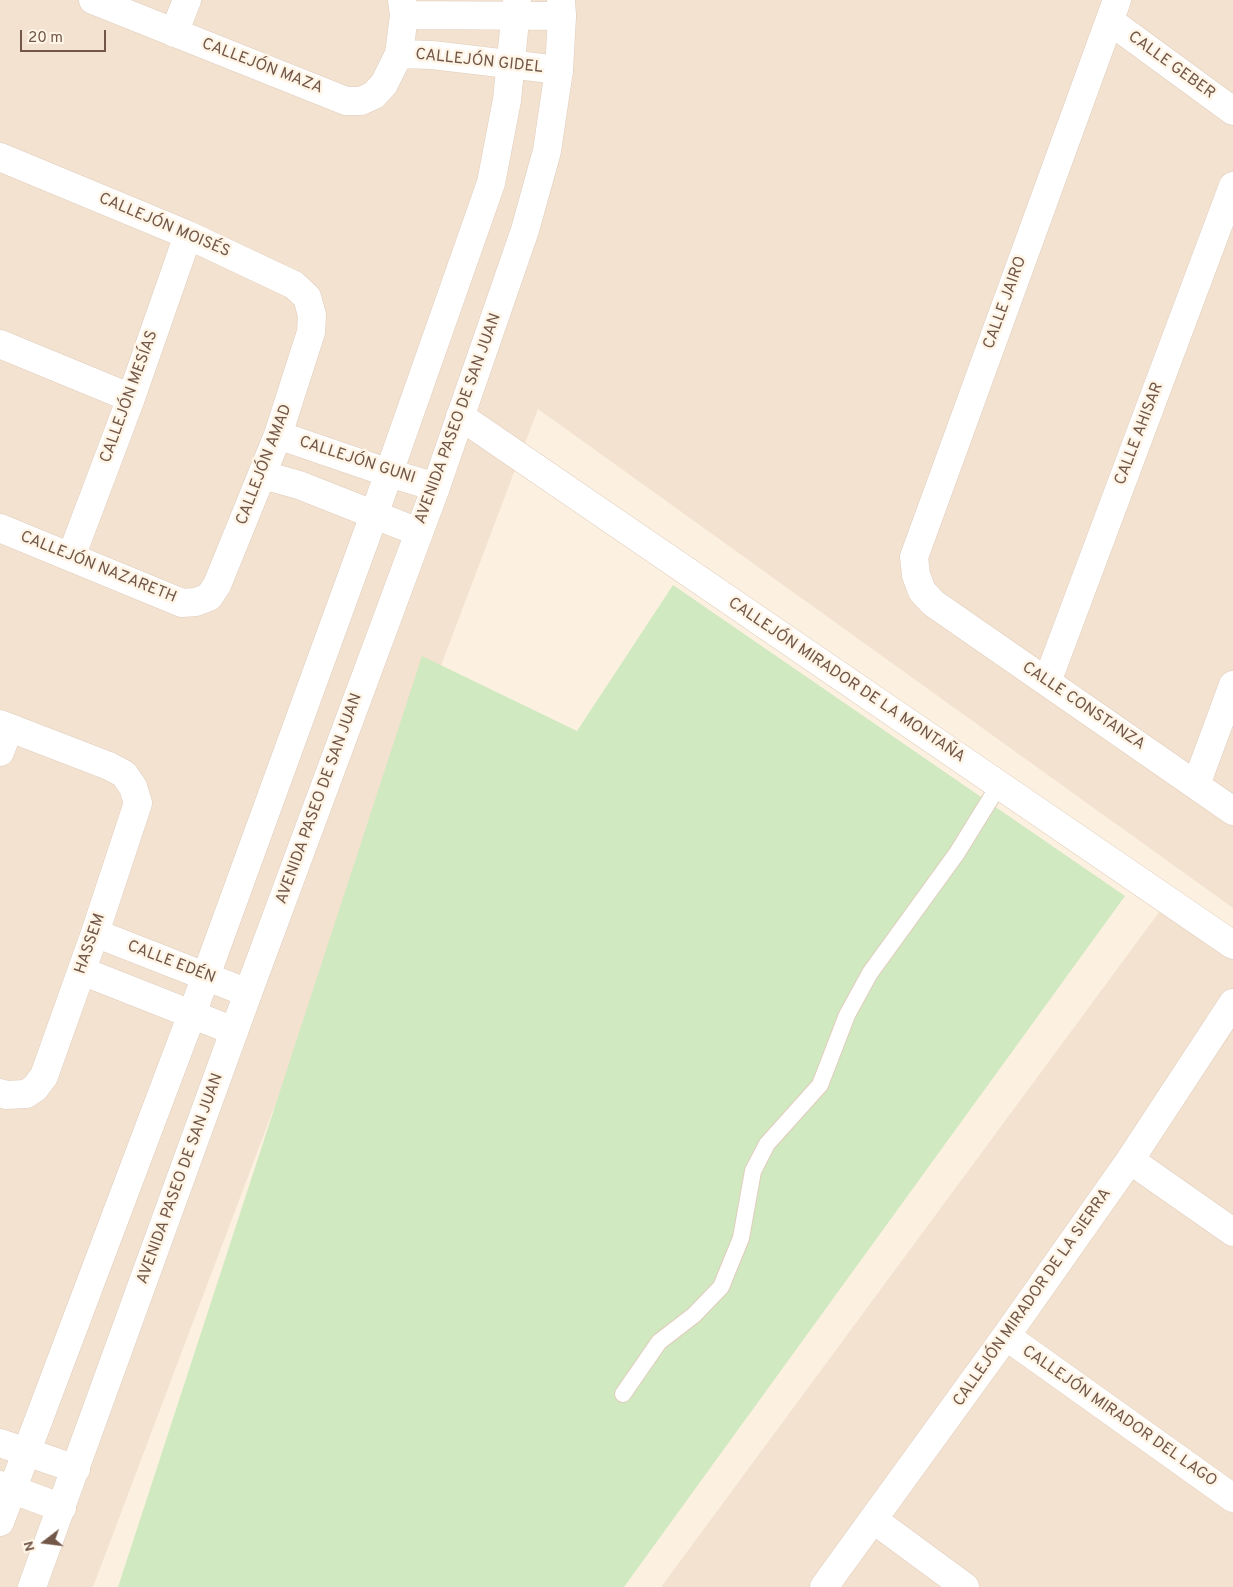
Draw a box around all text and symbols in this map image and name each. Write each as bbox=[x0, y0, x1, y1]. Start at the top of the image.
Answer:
scale bar bbox=[22, 20, 109, 52]
street label: CALLE GEBER bbox=[1124, 28, 1218, 104]
text: 20 m bbox=[28, 29, 63, 48]
street label: CALLEJÓN MAZA bbox=[199, 35, 325, 99]
street label: CALLEJÓN GIDEL bbox=[414, 46, 544, 78]
street label: CALLEJÓN MOISÉS bbox=[95, 190, 233, 262]
street label: CALLE JAIRO bbox=[980, 254, 1032, 352]
street label: AVENIDA PASEO DE SAN JUAN bbox=[412, 311, 506, 527]
street label: CALLEJÓN MESÍAS bbox=[97, 328, 163, 466]
street label: CALLE AHISAR bbox=[1112, 380, 1168, 488]
street label: CALLEJÓN AMAD bbox=[233, 402, 297, 528]
street label: CALLEJÓN GUNI bbox=[296, 433, 418, 489]
street label: CALLEJÓN NAZARETH bbox=[17, 528, 179, 608]
street label: CALLEJÓN MIRADOR DE LA MONTAÑA bbox=[724, 594, 968, 768]
street label: CALLE CONSTANZA bbox=[1018, 659, 1148, 755]
street label: AVENIDA PASEO DE SAN JUAN bbox=[273, 691, 367, 907]
street label: HASSEM bbox=[72, 911, 110, 977]
street label: CALLE EDÉN bbox=[124, 937, 218, 989]
street label: AVENIDA PASEO DE SAN JUAN bbox=[134, 1071, 228, 1287]
street label: CALLEJÓN MIRADOR DE LA SIERRA bbox=[950, 1185, 1116, 1411]
street label: CALLEJÓN MIRADOR DEL LAGO bbox=[1018, 1342, 1220, 1492]
north arrow bbox=[20, 1517, 70, 1567]
text: N bbox=[21, 1539, 40, 1553]

